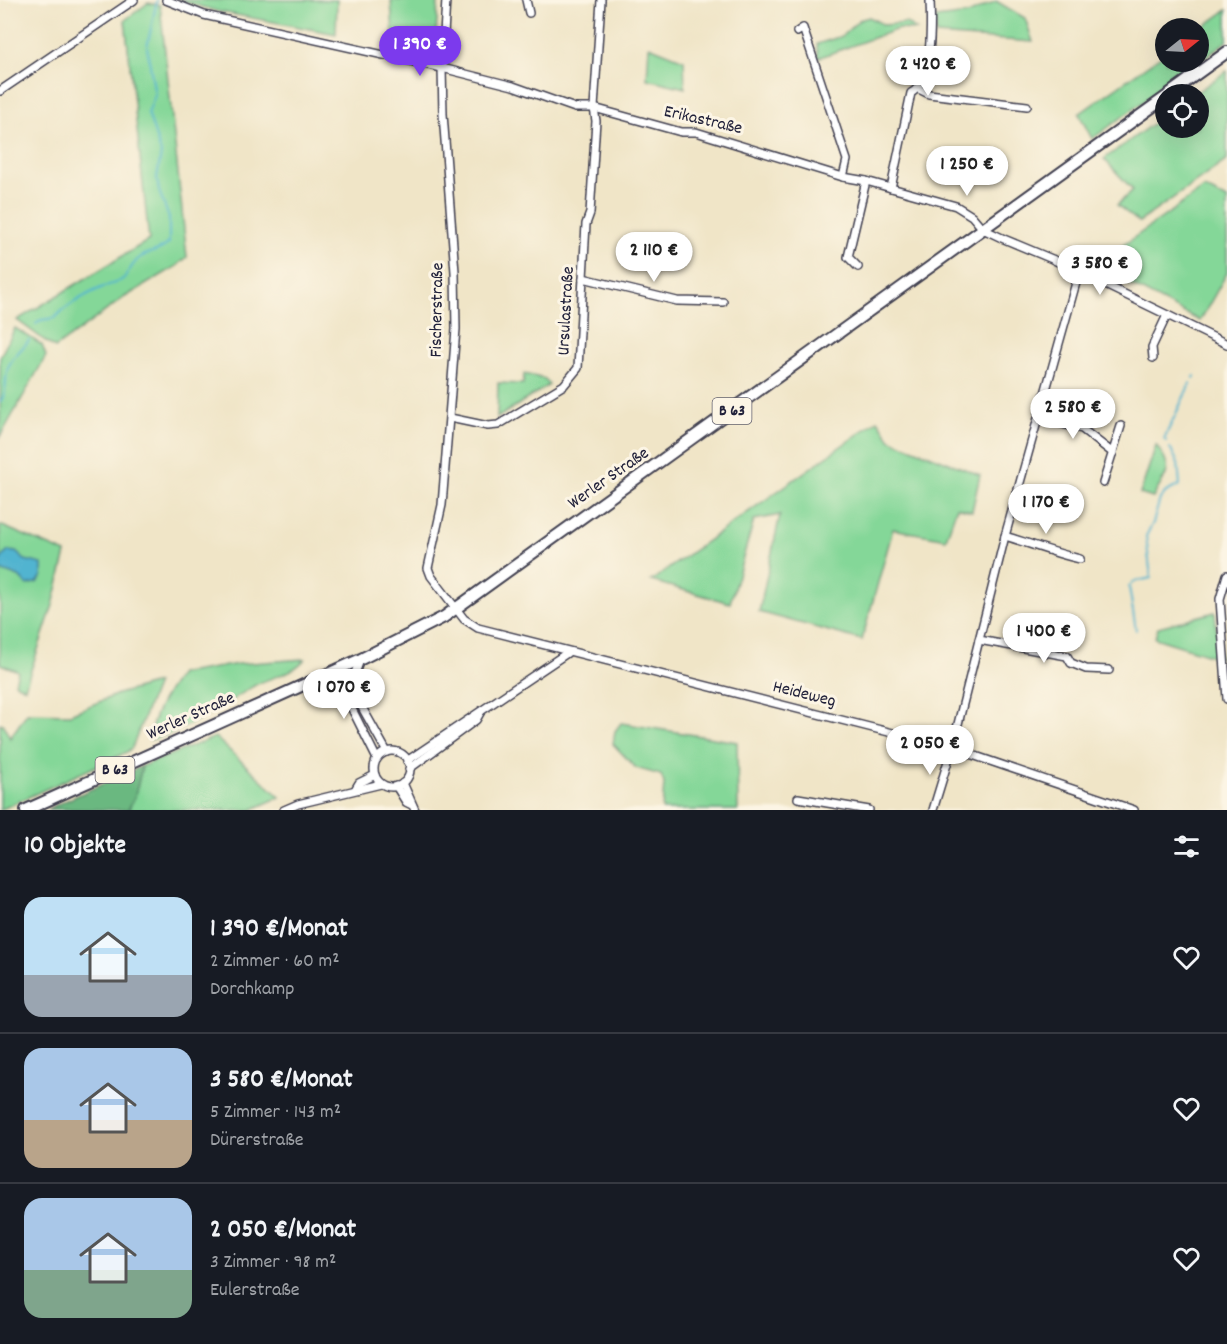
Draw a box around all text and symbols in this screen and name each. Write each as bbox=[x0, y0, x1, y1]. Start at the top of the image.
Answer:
north arrow bbox=[1155, 18, 1209, 72]
map controls bbox=[1155, 18, 1209, 138]
pin: 1 390 € bbox=[365, 26, 475, 77]
text: 1 390 € bbox=[393, 31, 447, 59]
pin: 2 420 € bbox=[873, 46, 983, 97]
text: 2 420 € bbox=[900, 51, 957, 79]
button: locate bbox=[1155, 84, 1209, 138]
street label: Erikastraße bbox=[661, 100, 745, 142]
pin: 1 250 € bbox=[912, 146, 1022, 197]
text: 1 250 € bbox=[940, 151, 994, 179]
pin: 2 110 € bbox=[599, 232, 709, 283]
text: 2 110 € bbox=[630, 237, 678, 265]
pin: 3 580 € bbox=[1045, 245, 1155, 296]
text: 3 580 € bbox=[1071, 250, 1129, 278]
street label: Fischerstraße bbox=[425, 262, 451, 358]
street label: Ursulastraße bbox=[552, 266, 582, 356]
pin: 2 580 € bbox=[1018, 389, 1128, 440]
text: 2 580 € bbox=[1044, 394, 1102, 422]
road number: B 63 bbox=[712, 398, 752, 424]
street label: Werler Straße bbox=[563, 442, 655, 516]
pin: 1 170 € bbox=[991, 484, 1101, 535]
text: 1 170 € bbox=[1022, 489, 1070, 517]
pin: 1 400 € bbox=[989, 613, 1099, 664]
text: 1 400 € bbox=[1017, 618, 1071, 646]
pin: 1 070 € bbox=[289, 669, 399, 720]
text: 1 070 € bbox=[317, 674, 371, 702]
street label: Heideweg bbox=[770, 675, 838, 715]
street label: Werler Straße bbox=[143, 686, 239, 748]
pin: 2 050 € bbox=[875, 725, 985, 776]
text: 2 050 € bbox=[900, 730, 960, 758]
road number: B 63 bbox=[96, 757, 134, 783]
text: 10 Objekte bbox=[24, 828, 126, 865]
icon: filters bbox=[1170, 830, 1203, 863]
text: 1 390 €/Monat bbox=[210, 911, 348, 948]
icon: home bbox=[72, 921, 144, 993]
icon: heart bbox=[1170, 941, 1203, 974]
text: 2 Zimmer · 60 m² bbox=[210, 948, 340, 976]
text: Dorchkamp bbox=[210, 976, 294, 1004]
text: 3 580 €/Monat bbox=[210, 1062, 353, 1099]
icon: home bbox=[72, 1072, 144, 1144]
icon: heart bbox=[1170, 1092, 1203, 1125]
text: 5 Zimmer · 143 m² bbox=[210, 1099, 341, 1127]
text: Dürerstraße bbox=[210, 1127, 303, 1155]
text: 2 050 €/Monat bbox=[210, 1212, 356, 1249]
icon: home bbox=[72, 1222, 144, 1294]
icon: heart bbox=[1170, 1242, 1203, 1275]
text: 3 Zimmer · 98 m² bbox=[210, 1249, 336, 1277]
text: Eulerstraße bbox=[210, 1277, 300, 1305]

